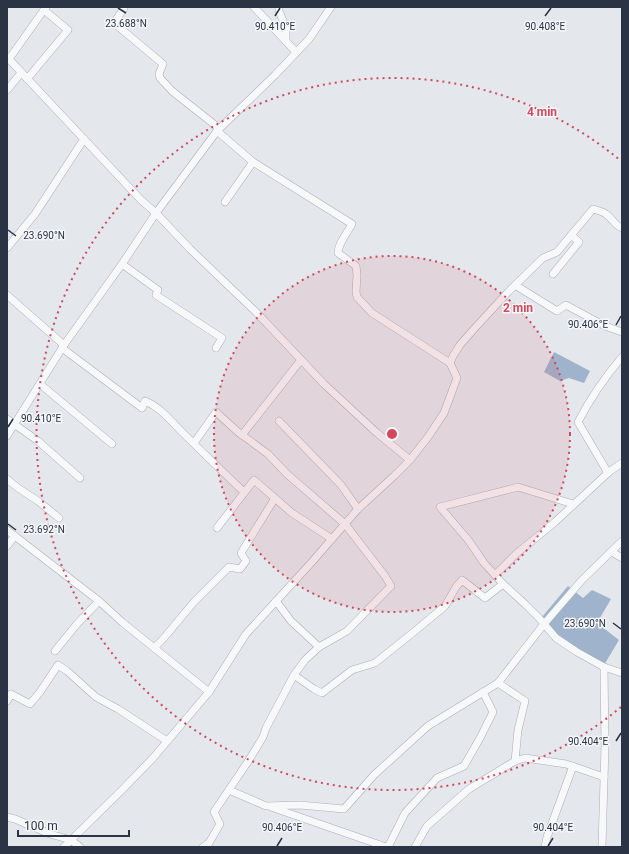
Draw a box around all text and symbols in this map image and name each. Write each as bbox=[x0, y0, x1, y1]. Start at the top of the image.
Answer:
text: 23.688°N bbox=[105, 18, 147, 29]
text: 90.410°E bbox=[255, 21, 295, 32]
text: 90.408°E bbox=[525, 21, 565, 32]
text: 4 min bbox=[527, 105, 557, 119]
text: 23.690°N bbox=[23, 230, 65, 241]
text: 2 min bbox=[503, 301, 533, 315]
text: 90.406°E bbox=[568, 319, 608, 330]
text: 90.410°E bbox=[21, 413, 61, 424]
centre of rings bbox=[385, 427, 399, 441]
text: 23.692°N bbox=[23, 524, 65, 535]
text: 23.690°N bbox=[564, 618, 606, 629]
text: 90.404°E bbox=[568, 736, 608, 747]
scale bar bbox=[18, 812, 129, 838]
text: 100 m bbox=[24, 819, 58, 833]
text: 90.406°E bbox=[262, 822, 302, 833]
text: 90.404°E bbox=[533, 822, 573, 833]

